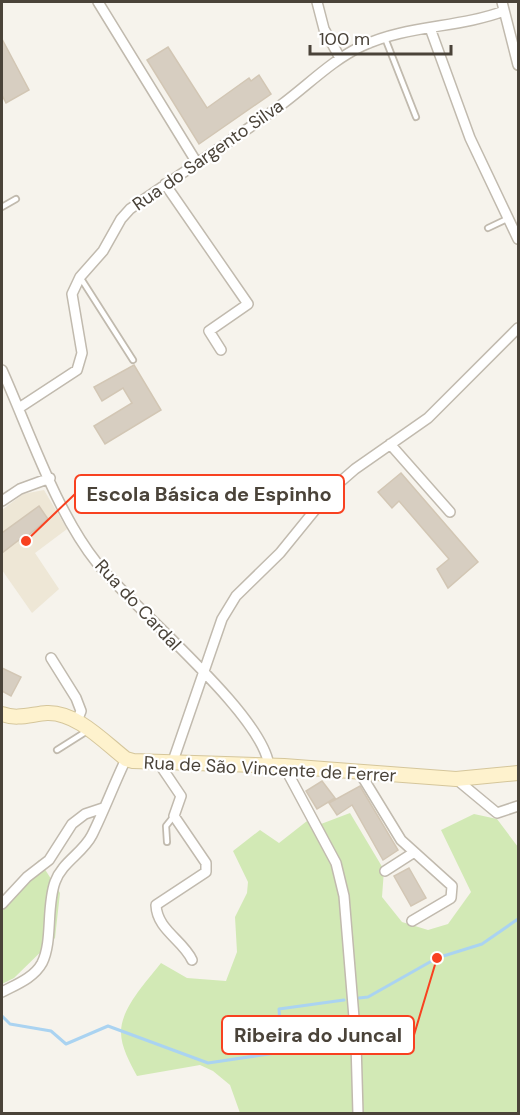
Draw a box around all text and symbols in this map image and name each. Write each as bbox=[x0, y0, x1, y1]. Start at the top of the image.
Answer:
scale bar bbox=[310, 18, 451, 56]
text: 100 m bbox=[319, 27, 370, 51]
street label: Rua do Sargento Silva bbox=[128, 94, 288, 216]
callout: Escola Básica de Espinho bbox=[75, 475, 344, 513]
text: Escola Básica de Espinho bbox=[86, 481, 332, 507]
street label: Rua do Cardal bbox=[90, 554, 186, 656]
street label: Rua de São Vincente de Ferrer bbox=[143, 750, 397, 788]
callout: Ribeira do Juncal bbox=[222, 1016, 414, 1054]
text: Ribeira do Juncal bbox=[234, 1022, 402, 1048]

